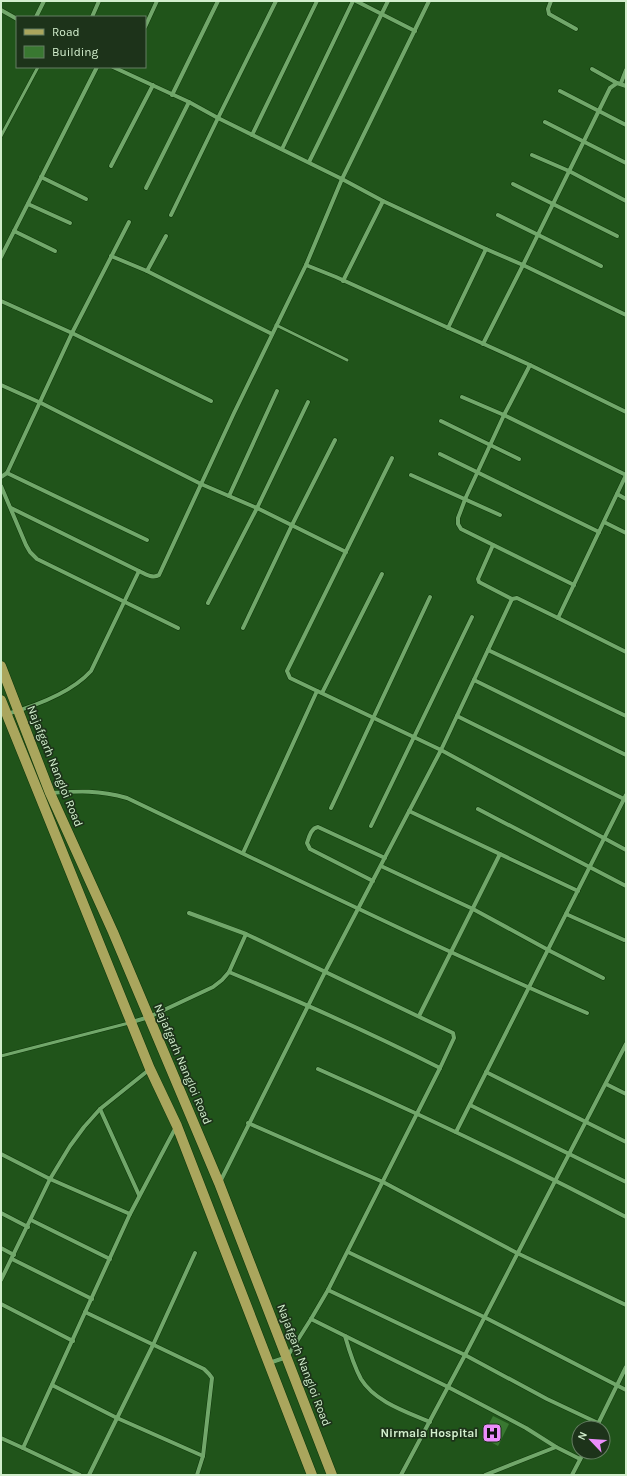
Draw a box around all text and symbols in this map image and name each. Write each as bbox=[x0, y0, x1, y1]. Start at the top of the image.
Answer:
legend bbox=[16, 16, 146, 68]
text: Road bbox=[52, 25, 80, 39]
text: Building bbox=[52, 45, 99, 59]
street label: Najafgarh Nangloi Road bbox=[24, 703, 86, 829]
street label: Najafgarh Nangloi Road bbox=[151, 1002, 215, 1126]
street label: Najafgarh Nangloi Road bbox=[274, 1302, 334, 1428]
north arrow bbox=[571, 1420, 611, 1460]
hospital icon: Nirmala Hospital bbox=[481, 1422, 503, 1444]
place label: Nirmala Hospital bbox=[380, 1426, 478, 1440]
text: N bbox=[575, 1430, 590, 1442]

